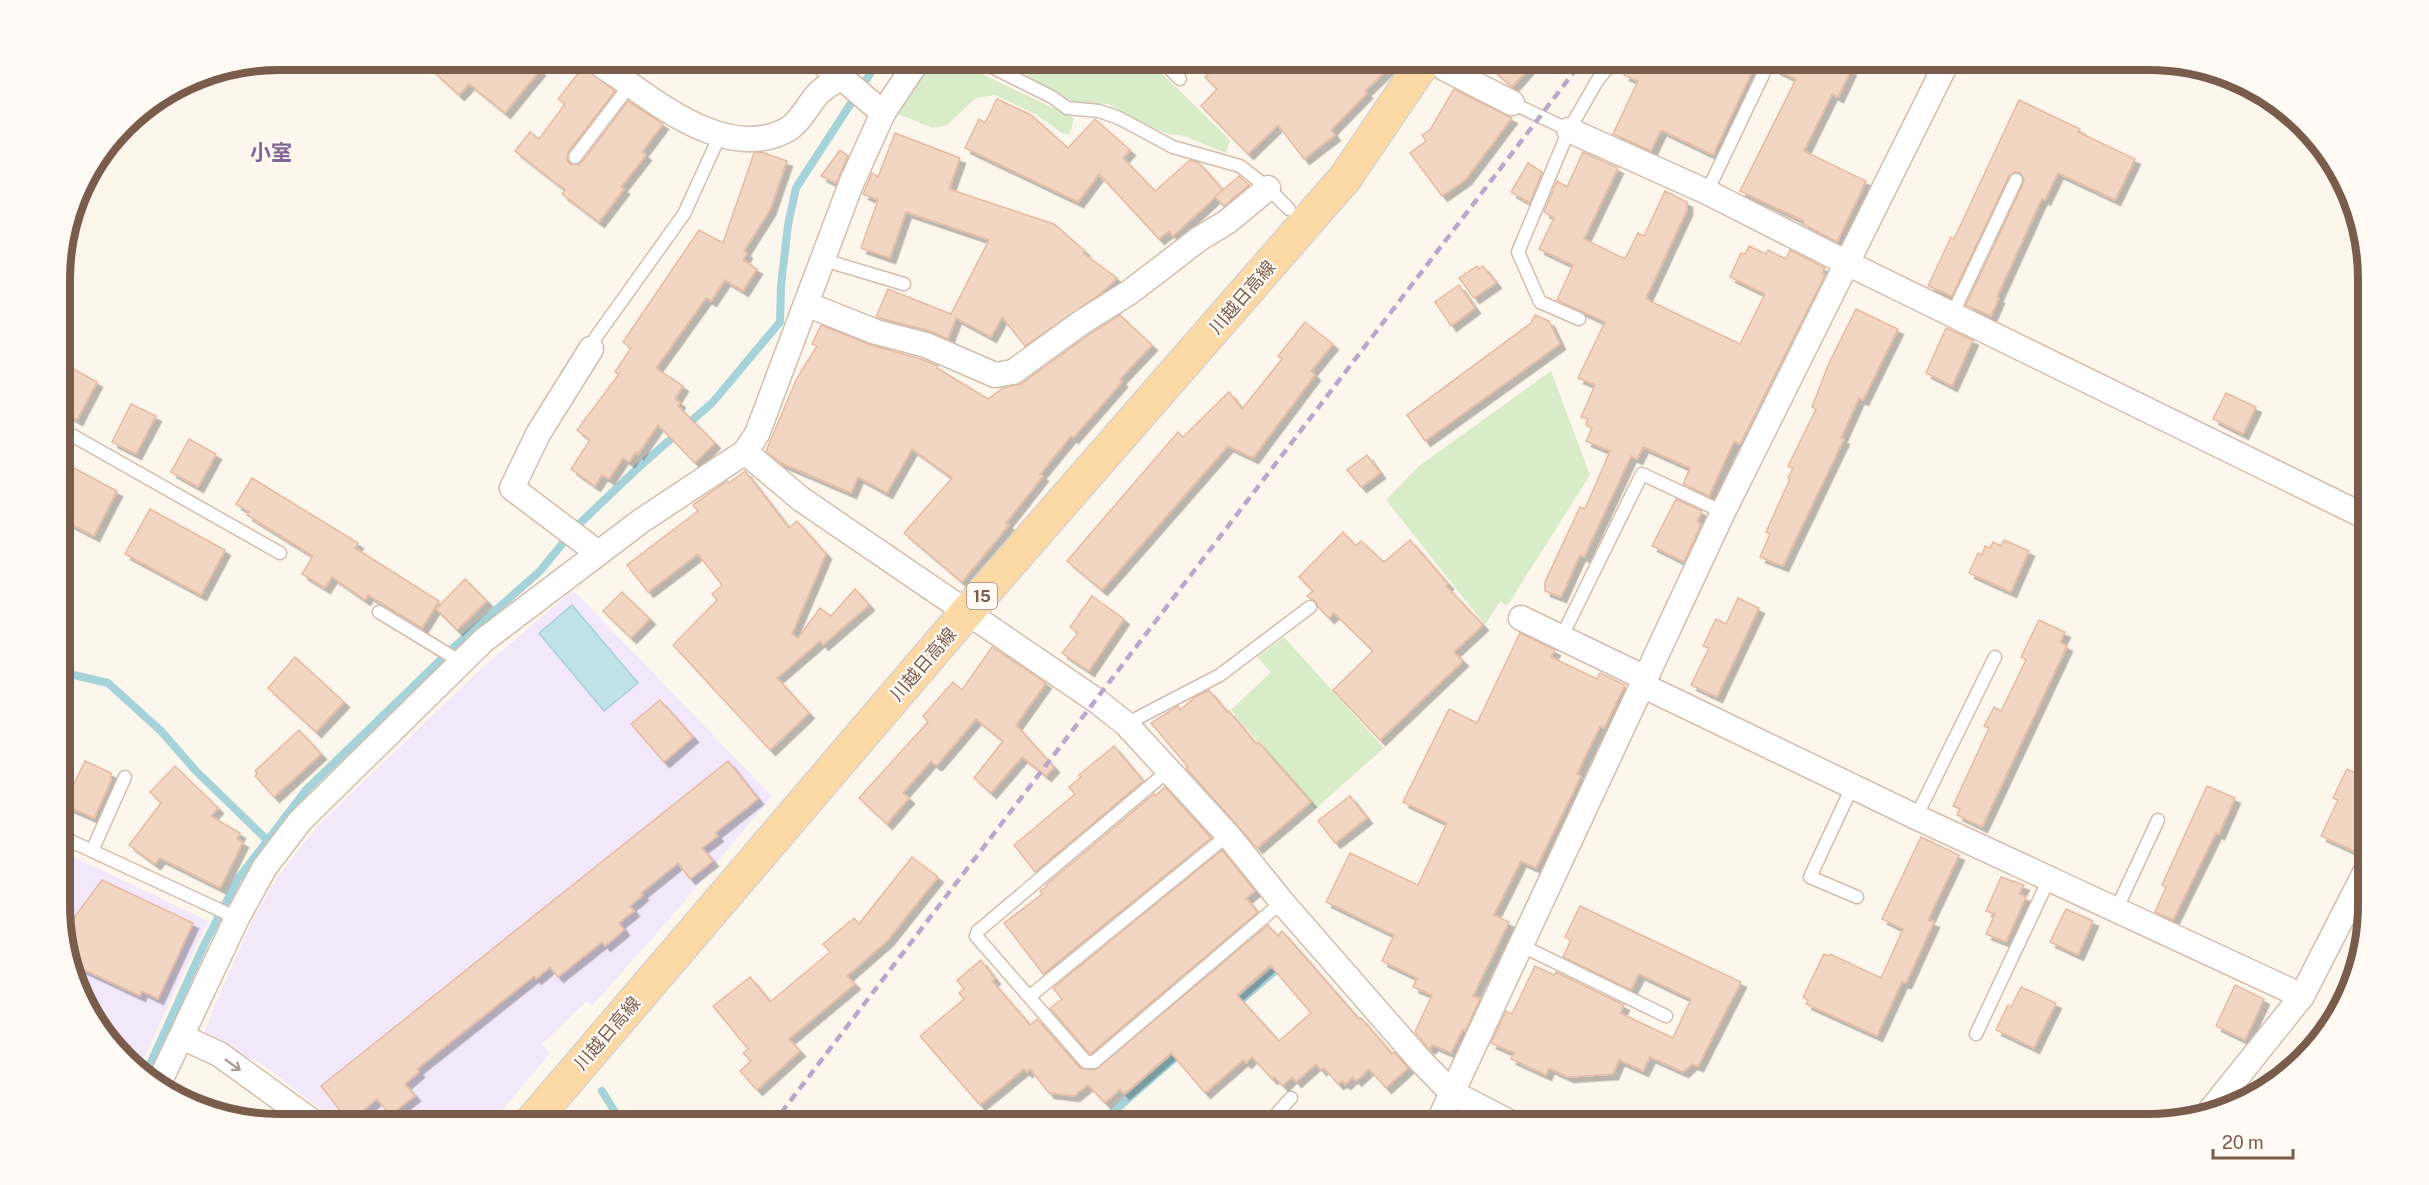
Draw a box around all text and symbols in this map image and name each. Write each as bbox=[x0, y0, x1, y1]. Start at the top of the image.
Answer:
district label: 小室 bbox=[250, 140, 292, 165]
street label: 川越日高線 bbox=[1205, 256, 1279, 338]
road number: 15 bbox=[967, 583, 997, 609]
street label: 川越日高線 bbox=[886, 623, 960, 705]
street label: 川越日高線 bbox=[570, 992, 644, 1074]
one-way arrow bbox=[225, 1058, 241, 1071]
scale bar bbox=[2213, 1122, 2292, 1160]
text: 20 m bbox=[2222, 1132, 2264, 1153]

